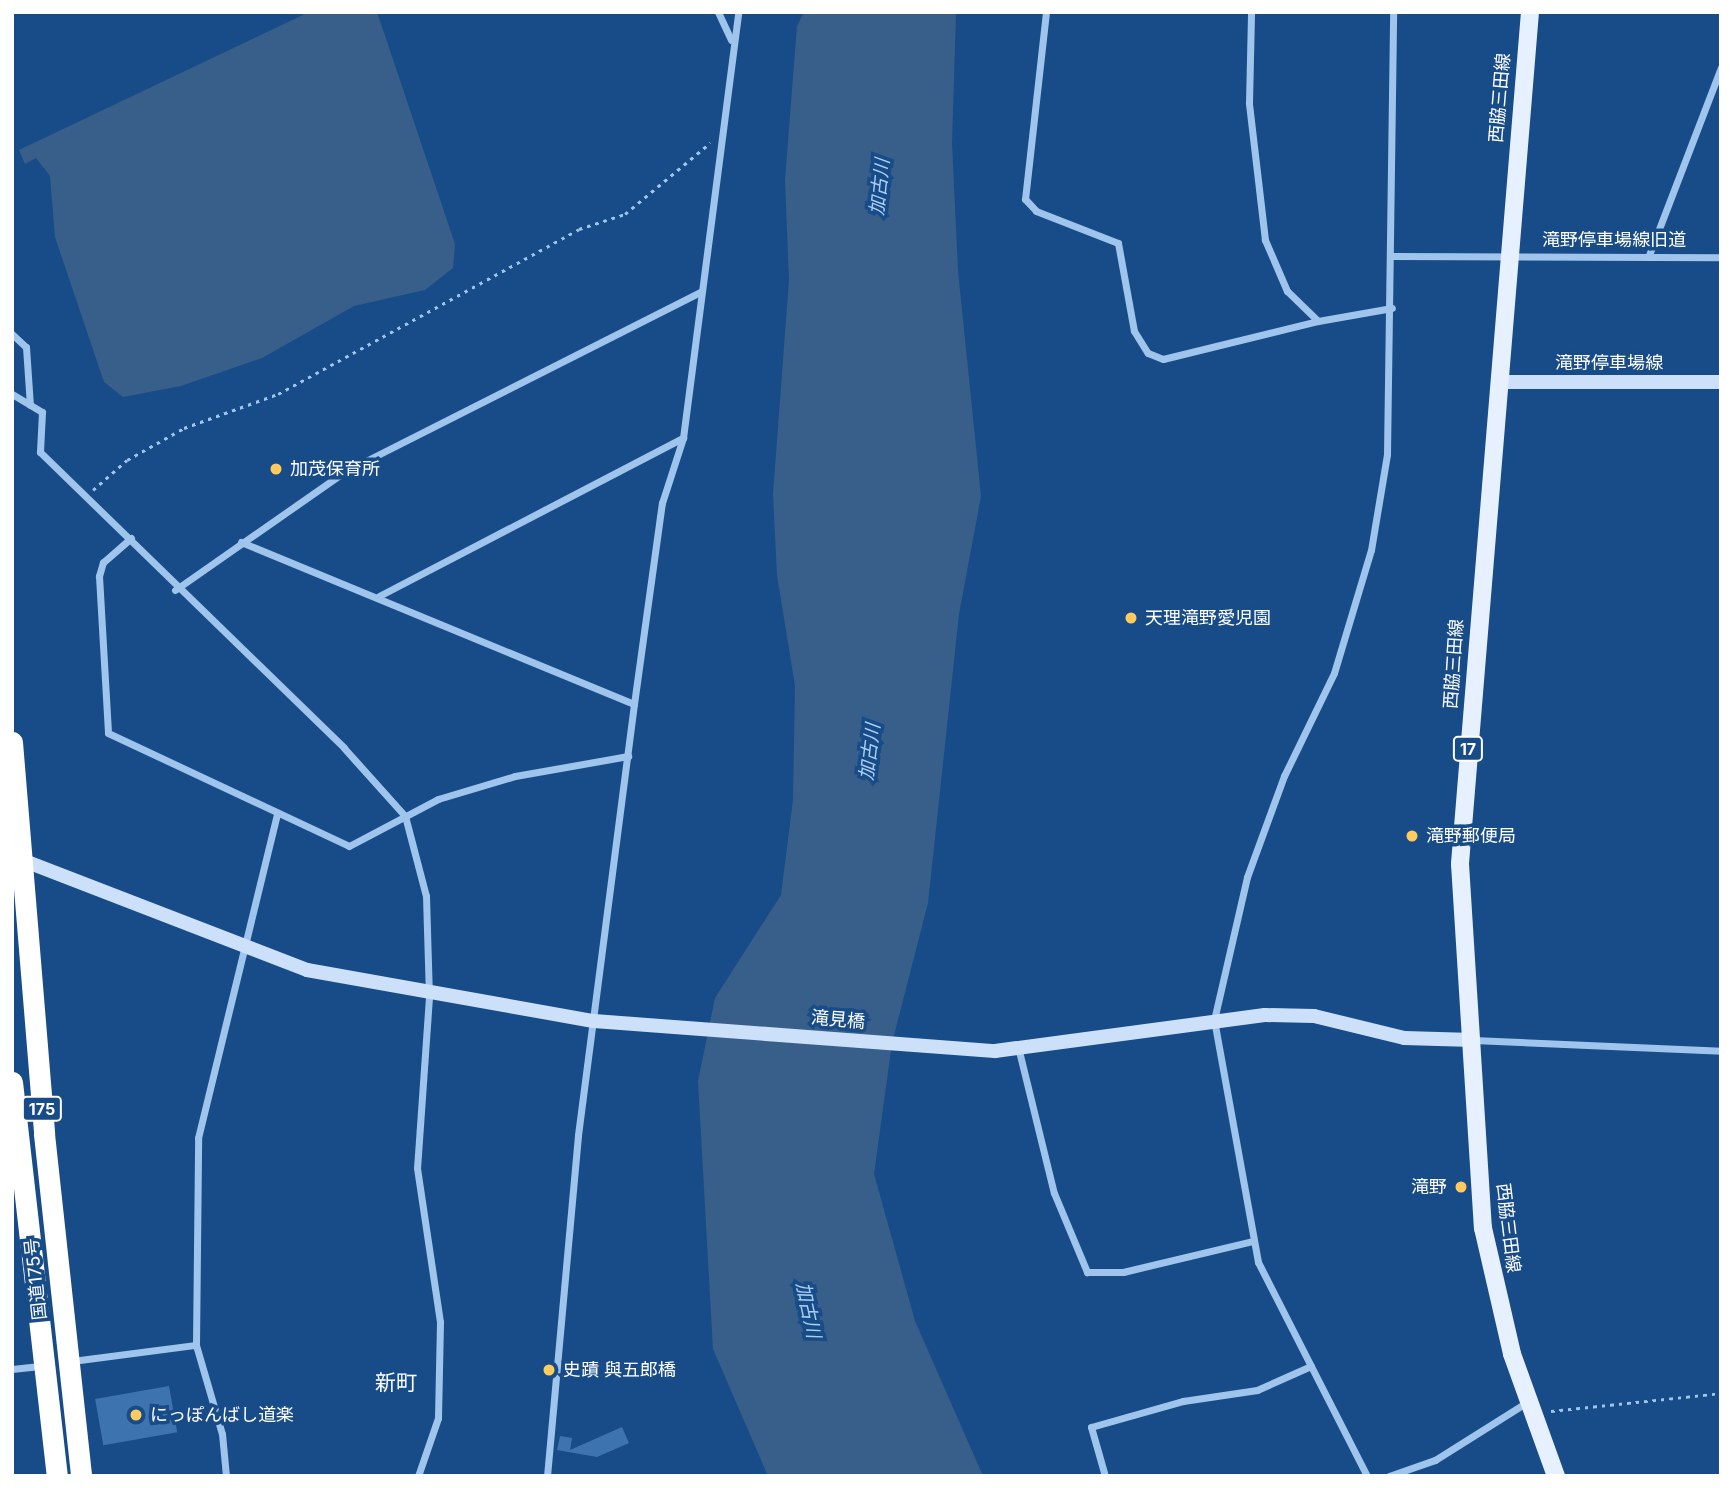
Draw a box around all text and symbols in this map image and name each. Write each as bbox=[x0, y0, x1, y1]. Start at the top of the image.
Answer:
street label: 西脇三田線 bbox=[1485, 52, 1515, 144]
water label: 加古川 bbox=[866, 157, 894, 217]
street label: 滝野停車場線旧道 bbox=[1542, 229, 1686, 251]
street label: 滝野停車場線 bbox=[1555, 352, 1663, 374]
place label: 加茂保育所 bbox=[290, 458, 380, 480]
marker: 加茂保育所 bbox=[268, 461, 284, 477]
place label: 天理滝野愛児園 bbox=[1145, 607, 1271, 629]
marker: 天理滝野愛児園 bbox=[1123, 610, 1139, 626]
street label: 西脇三田線 bbox=[1440, 618, 1468, 710]
water label: 加古川 bbox=[855, 722, 885, 782]
road number: 17 bbox=[1452, 736, 1484, 762]
place label: 滝野郵便局 bbox=[1426, 825, 1516, 847]
marker: 滝野郵便局 bbox=[1404, 828, 1420, 844]
street label: 滝見橋 bbox=[810, 1007, 866, 1033]
road number: 175 bbox=[21, 1096, 63, 1121]
place label: 滝野 bbox=[1411, 1176, 1447, 1198]
marker: 滝野 bbox=[1453, 1179, 1469, 1195]
street label: 西脇三田線 bbox=[1492, 1182, 1524, 1274]
street label: 国道175号 bbox=[21, 1237, 51, 1321]
water label: 加古川 bbox=[791, 1280, 825, 1340]
place label: 史蹟 與五郎橋 bbox=[563, 1359, 676, 1381]
marker: 史蹟 與五郎橋 bbox=[541, 1362, 557, 1378]
district label: 新町 bbox=[375, 1370, 417, 1396]
place label: にっぽんばし道楽 bbox=[150, 1404, 294, 1426]
marker: にっぽんばし道楽 bbox=[128, 1407, 144, 1423]

